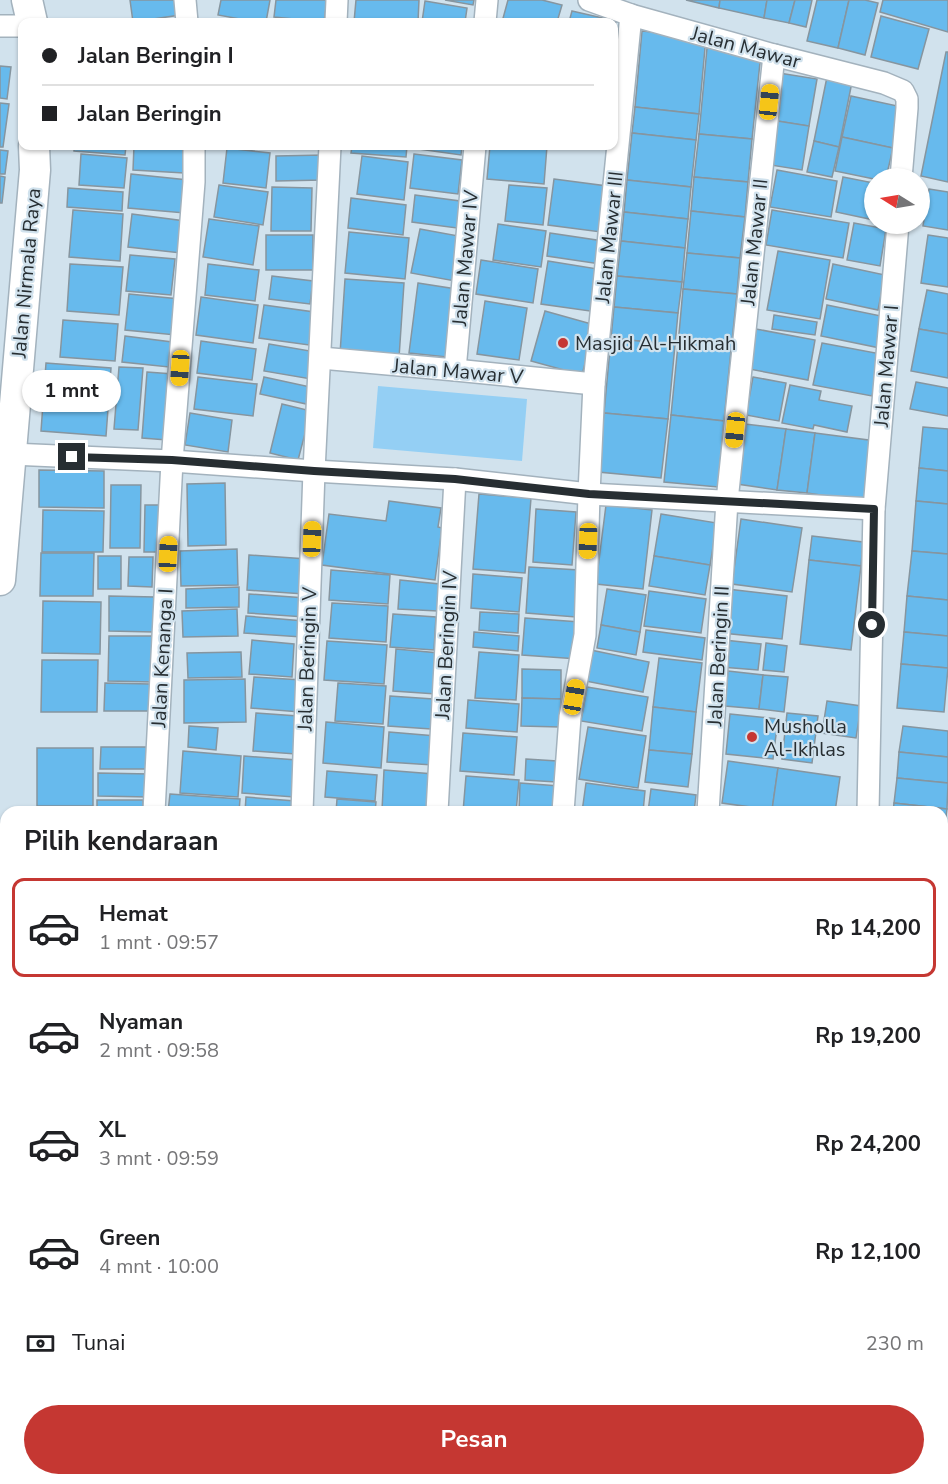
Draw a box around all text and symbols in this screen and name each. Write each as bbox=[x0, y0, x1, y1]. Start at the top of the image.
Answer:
street label: Jalan Mawar bbox=[687, 20, 804, 75]
text: Jalan Beringin I bbox=[78, 41, 234, 71]
car bbox=[758, 83, 780, 121]
text: Jalan Beringin bbox=[78, 99, 222, 129]
north arrow bbox=[864, 168, 930, 234]
map controls bbox=[864, 168, 930, 234]
street label: Jalan Mawar III bbox=[589, 170, 630, 305]
street label: Jalan Mawar II bbox=[734, 177, 775, 308]
street label: Jalan Nirmala Raya bbox=[6, 187, 47, 360]
street label: Jalan Mawar IV bbox=[446, 189, 485, 328]
street label: Jalan Mawar I bbox=[868, 304, 905, 429]
place label: Masjid Al-Hikmah bbox=[575, 330, 736, 357]
marker: Masjid Al-Hikmah bbox=[556, 336, 570, 350]
car bbox=[170, 349, 190, 387]
street label: Jalan Mawar V bbox=[391, 352, 525, 391]
callout: 1 mnt bbox=[22, 370, 122, 412]
text: 1 mnt bbox=[44, 377, 99, 404]
car bbox=[724, 411, 746, 449]
route end bbox=[58, 443, 85, 470]
car bbox=[302, 521, 322, 557]
car bbox=[578, 523, 598, 559]
car bbox=[158, 536, 178, 572]
street label: Jalan Beringin IV bbox=[429, 570, 464, 721]
street label: Jalan Beringin II bbox=[701, 585, 736, 728]
street label: Jalan Beringin V bbox=[291, 586, 324, 732]
street label: Jalan Kenanga I bbox=[145, 588, 180, 729]
route start bbox=[858, 611, 885, 638]
car bbox=[562, 678, 586, 716]
place label: Musholla Al-Ikhlas bbox=[764, 713, 847, 763]
marker: Musholla Al-Ikhlas bbox=[745, 730, 759, 744]
text: Pilih kendaraan bbox=[24, 823, 218, 860]
text: Hemat bbox=[99, 899, 168, 929]
icon: car bbox=[27, 901, 81, 955]
text: Rp 14,200 bbox=[815, 913, 921, 943]
text: 1 mnt · 09:57 bbox=[99, 929, 219, 956]
text: Nyaman bbox=[99, 1007, 183, 1037]
icon: car bbox=[27, 1009, 81, 1063]
text: Rp 19,200 bbox=[815, 1021, 921, 1051]
text: 2 mnt · 09:58 bbox=[99, 1037, 219, 1064]
text: XL bbox=[99, 1115, 126, 1145]
icon: car bbox=[27, 1117, 81, 1171]
text: Rp 24,200 bbox=[815, 1129, 921, 1159]
text: 3 mnt · 09:59 bbox=[99, 1145, 219, 1172]
text: Green bbox=[99, 1223, 160, 1253]
icon: car bbox=[27, 1225, 81, 1279]
text: Rp 12,100 bbox=[815, 1237, 921, 1267]
text: 4 mnt · 10:00 bbox=[99, 1253, 219, 1280]
icon: cash bbox=[24, 1327, 57, 1360]
text: Tunai bbox=[72, 1328, 125, 1358]
text: 230 m bbox=[866, 1330, 924, 1357]
button: Pesan bbox=[24, 1405, 924, 1474]

